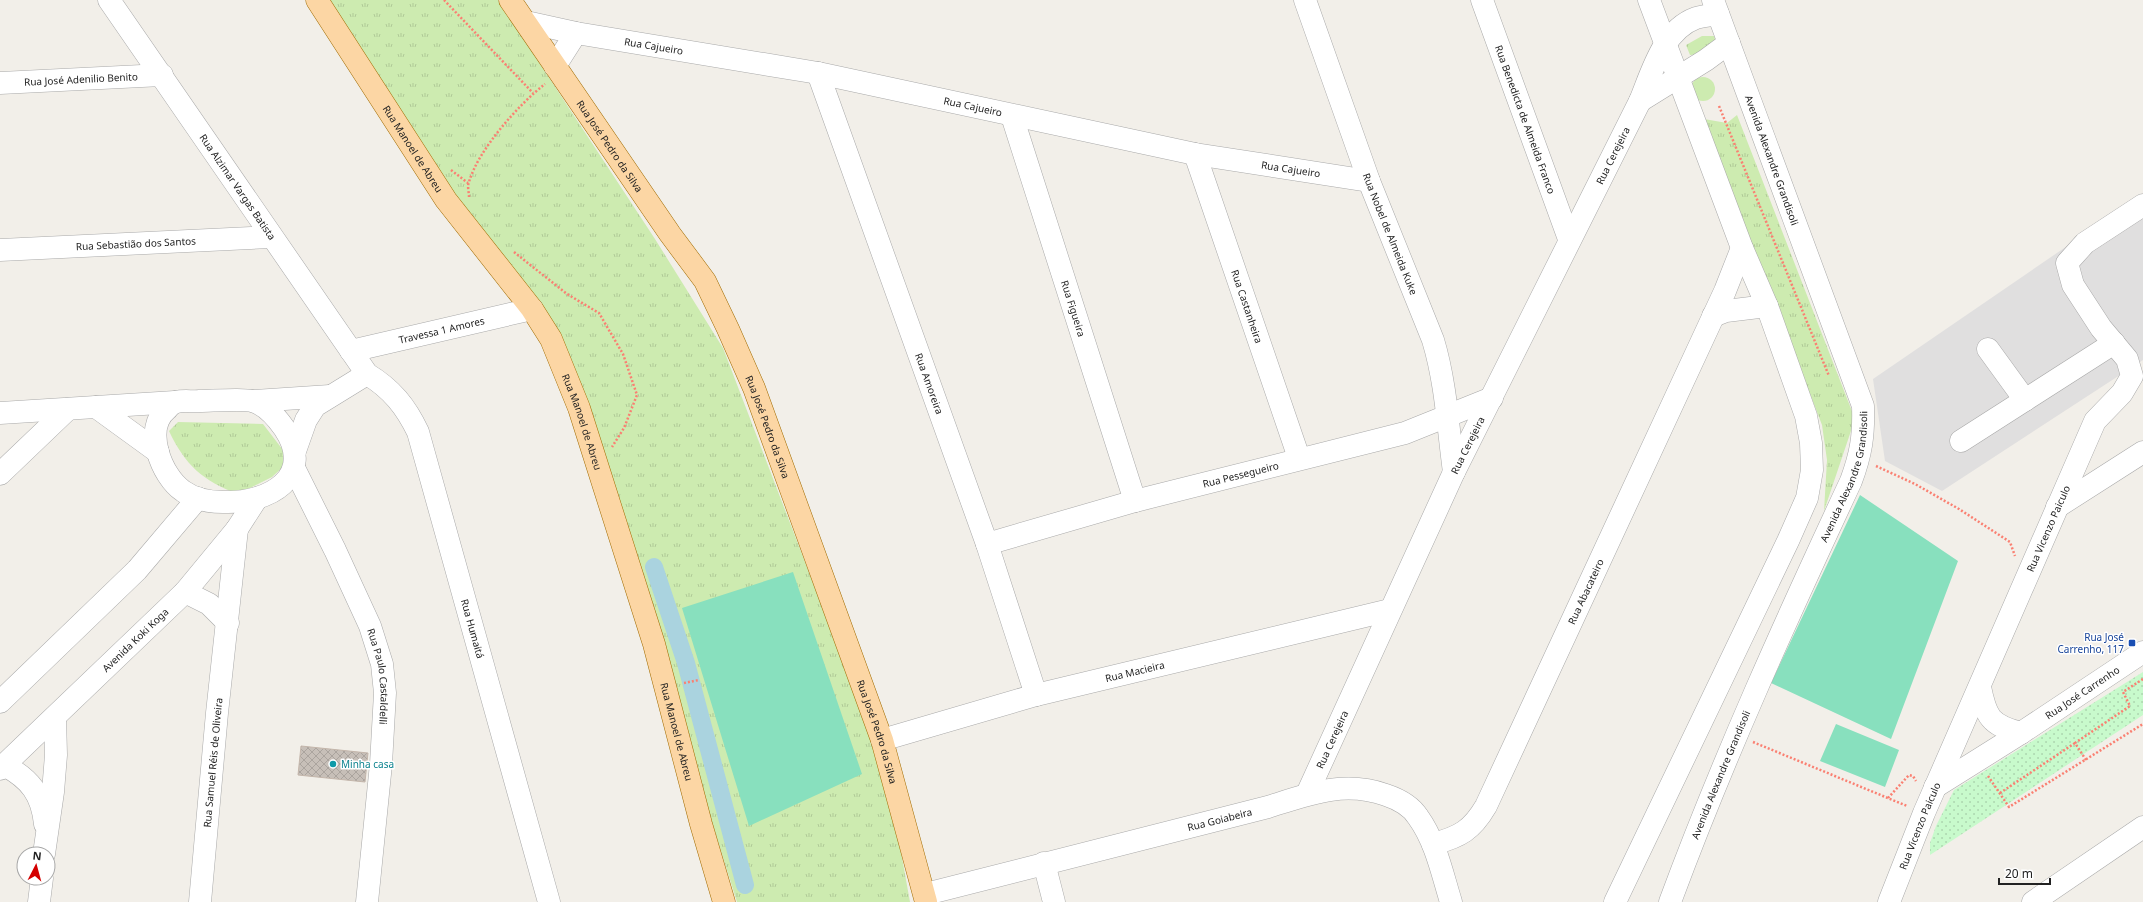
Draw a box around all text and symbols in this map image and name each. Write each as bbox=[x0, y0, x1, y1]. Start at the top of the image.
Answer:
street label: Rua Cajueiro bbox=[623, 34, 684, 58]
street label: Rua Benedicta de Almeida Franco bbox=[1492, 43, 1559, 196]
street label: Rua José Adenilio Benito bbox=[24, 69, 138, 89]
street label: Rua Cajueiro bbox=[942, 93, 1004, 119]
street label: Avenida Alexandre Grandisoli bbox=[1742, 93, 1802, 227]
street label: Rua José Pedro da Silva bbox=[573, 97, 646, 195]
street label: Rua Manoel de Abreu bbox=[380, 102, 446, 195]
street label: Rua Cerejeira bbox=[1592, 124, 1633, 187]
street label: Rua Alzimar Vargas Batista bbox=[196, 131, 279, 243]
street label: Rua Cajueiro bbox=[1260, 157, 1321, 180]
street label: Rua Nobel de Almeida Kuke bbox=[1360, 171, 1421, 297]
street label: Rua Sebastião dos Santos bbox=[75, 234, 196, 253]
street label: Rua Castanheira bbox=[1228, 268, 1266, 345]
street label: Rua Figueira bbox=[1058, 278, 1089, 338]
street label: Travessa 1 Amores bbox=[397, 313, 486, 347]
street label: Rua Amoreira bbox=[912, 351, 947, 416]
street label: Rua Manoel de Abreu bbox=[559, 372, 605, 472]
street label: Rua José Pedro da Silva bbox=[742, 373, 793, 480]
street label: Avenida Alexandre Grandisoli bbox=[1817, 411, 1870, 544]
street label: Rua Cerejeira bbox=[1447, 414, 1488, 476]
street label: Rua Pessegueiro bbox=[1201, 458, 1280, 491]
street label: Rua Vicenzo Paiculo bbox=[2023, 483, 2073, 574]
street label: Rua Abacateiro bbox=[1564, 556, 1607, 627]
street label: Rua Humaitá bbox=[458, 597, 488, 660]
street label: Avenida Koki Koga bbox=[99, 605, 171, 675]
street label: Rua Paulo Castaldelli bbox=[364, 626, 392, 725]
place label: Rua José Carrenho, 117 bbox=[2058, 630, 2124, 656]
marker: Rua José Carrenho, 117 bbox=[2127, 638, 2137, 648]
street label: Rua Macieira bbox=[1104, 657, 1166, 685]
street label: Rua José Carrenho bbox=[2042, 663, 2122, 722]
street label: Rua José Pedro da Silva bbox=[854, 678, 901, 785]
street label: Rua Manoel de Abreu bbox=[657, 681, 696, 782]
street label: Rua Samuel Réis de Oliveira bbox=[200, 697, 226, 828]
street label: Rua Cerejeira bbox=[1313, 708, 1351, 771]
street label: Avenida Alexandre Grandisoli bbox=[1688, 708, 1753, 841]
place label: Minha casa bbox=[341, 757, 394, 771]
marker: Minha casa bbox=[328, 759, 338, 769]
street label: Rua Vicenzo Paiculo bbox=[1895, 780, 1944, 872]
street label: Rua Goiabeira bbox=[1186, 804, 1253, 834]
north arrow bbox=[16, 846, 56, 886]
text: N bbox=[32, 848, 42, 863]
scale bar bbox=[1999, 860, 2050, 886]
text: 20 m bbox=[2005, 865, 2033, 882]

